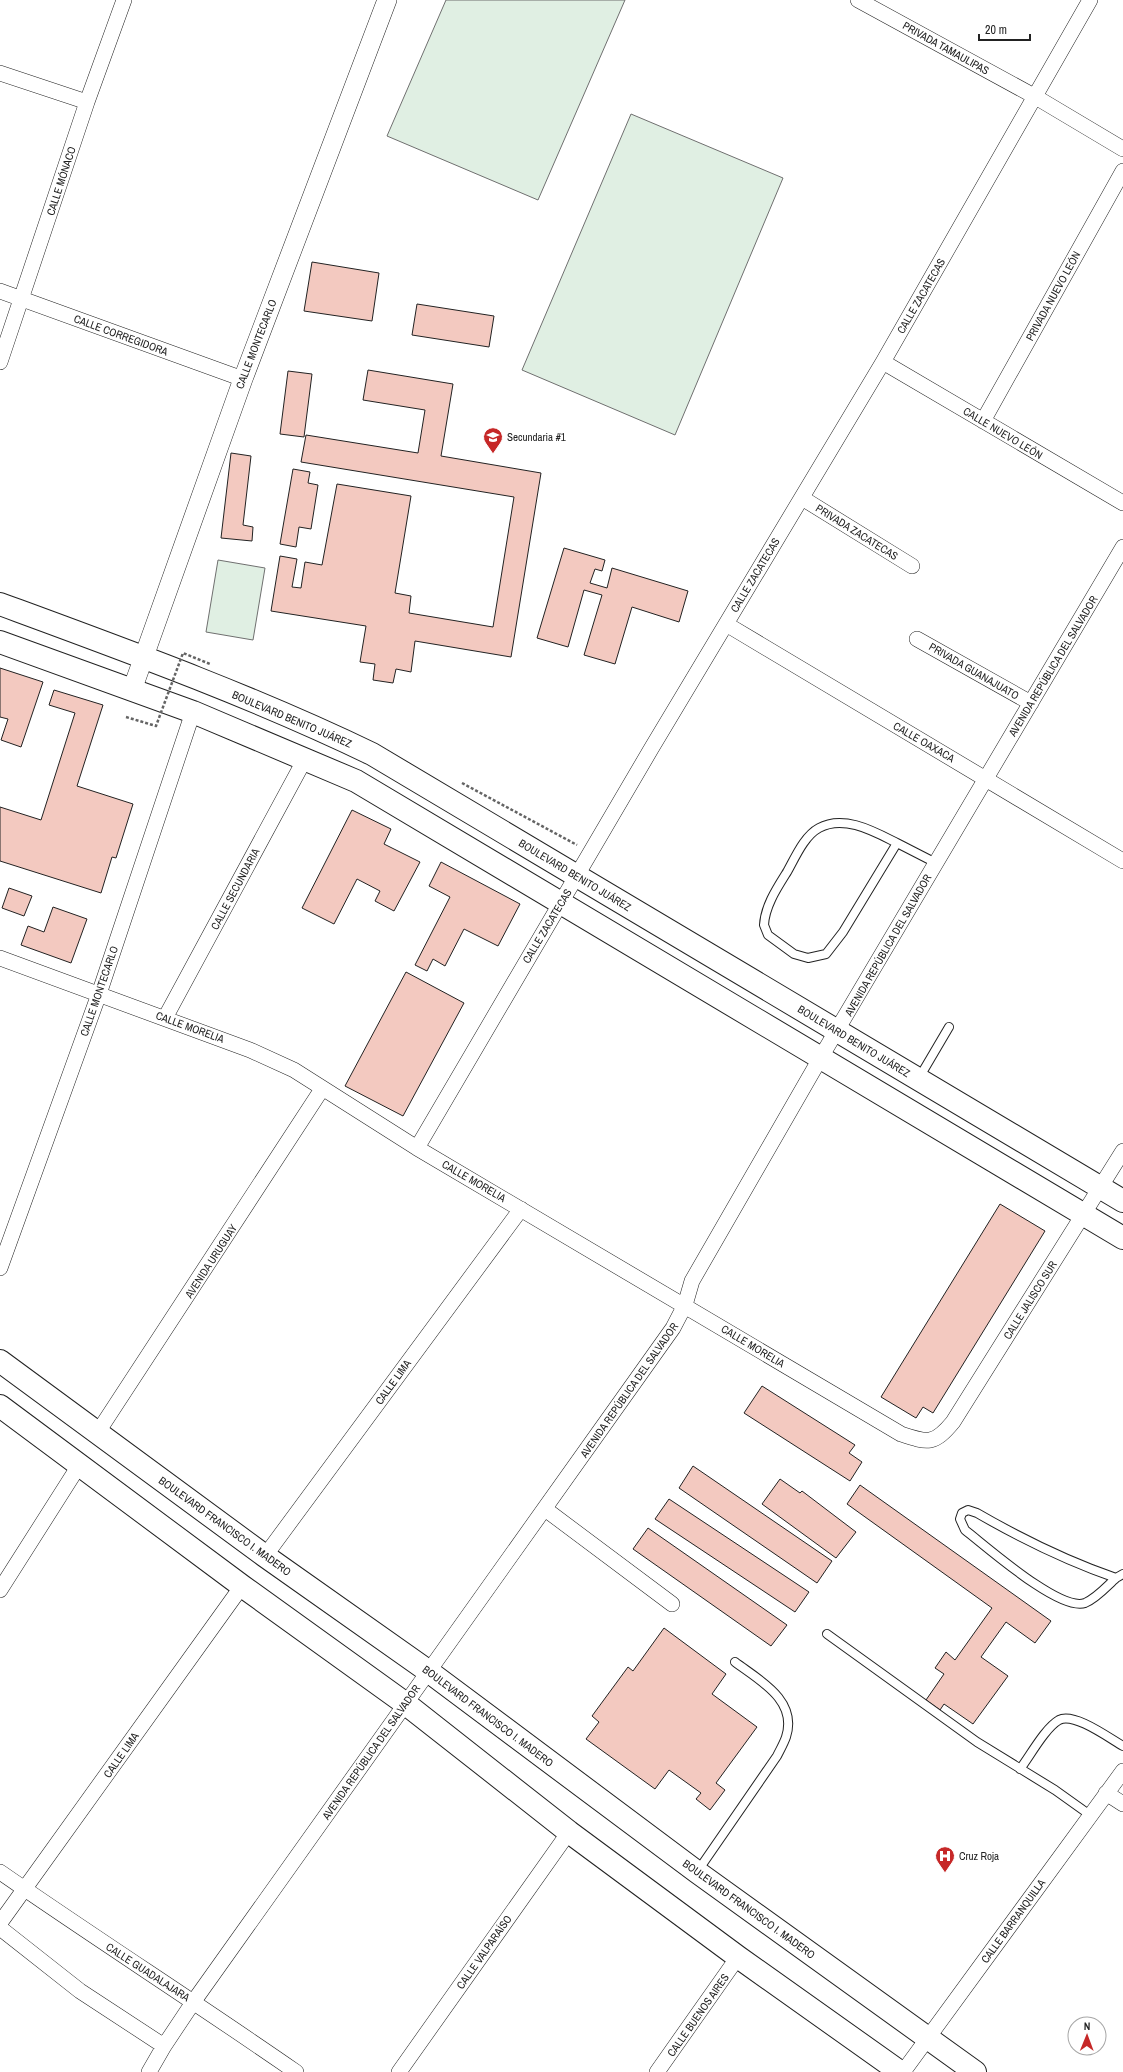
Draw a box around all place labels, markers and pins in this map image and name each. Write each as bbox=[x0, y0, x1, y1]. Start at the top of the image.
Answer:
school or university icon: Secundaria #1 bbox=[482, 426, 504, 454]
place label: Secundaria #1 bbox=[507, 430, 566, 444]
hospital icon: Cruz Roja bbox=[934, 1845, 956, 1873]
place label: Cruz Roja bbox=[959, 1849, 999, 1863]

